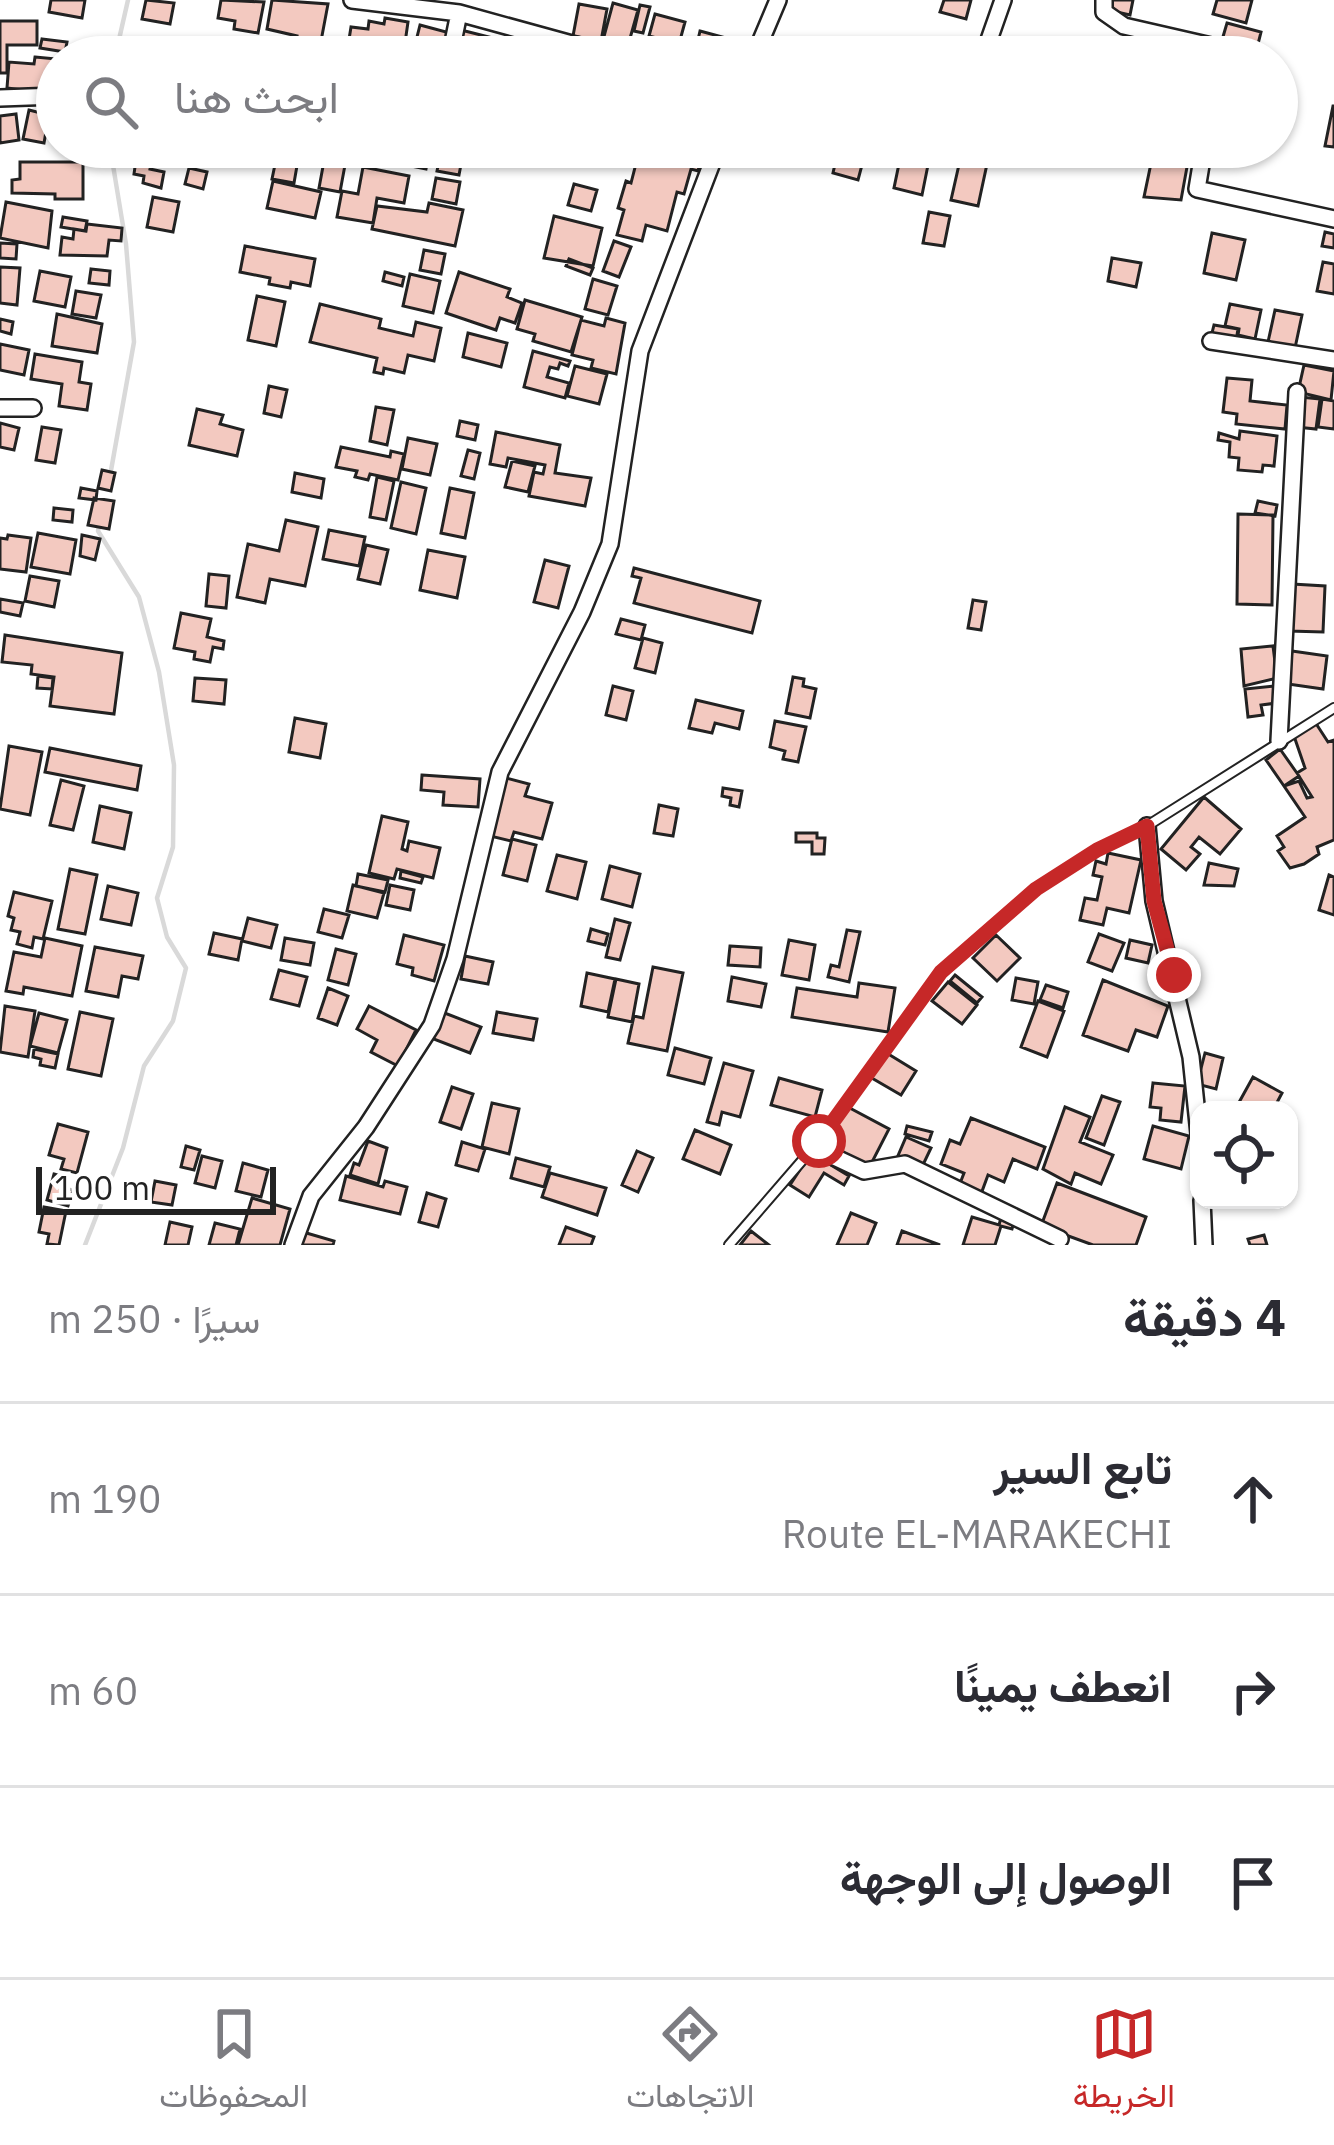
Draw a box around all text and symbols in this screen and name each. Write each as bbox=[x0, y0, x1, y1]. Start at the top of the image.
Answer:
search box bbox=[36, 36, 1298, 168]
text: ابحث هنا bbox=[174, 67, 339, 125]
icon: search bbox=[78, 69, 144, 135]
route end bbox=[1147, 948, 1201, 1002]
map controls bbox=[1190, 1101, 1298, 1209]
button: locate bbox=[1190, 1101, 1298, 1209]
route start bbox=[792, 1114, 846, 1168]
scale bar bbox=[36, 1161, 276, 1214]
text: 100 m bbox=[54, 1166, 150, 1209]
text: 4 دقيقة bbox=[1123, 1284, 1286, 1350]
text: سيرًا · 250 m bbox=[48, 1293, 260, 1344]
text: تابع السير bbox=[994, 1438, 1172, 1496]
icon: ahead bbox=[1220, 1466, 1286, 1532]
text: 190 m bbox=[48, 1473, 161, 1524]
text: Route EL-MARAKECHI bbox=[782, 1508, 1172, 1559]
text: انعطف يمينًا bbox=[954, 1656, 1172, 1714]
icon: right bbox=[1220, 1658, 1286, 1724]
text: 60 m bbox=[48, 1665, 138, 1716]
text: الوصول إلى الوجهة bbox=[840, 1848, 1172, 1906]
icon: arrive bbox=[1220, 1850, 1286, 1916]
tab: المحفوظات bbox=[159, 2001, 308, 2125]
tab: الاتجاهات bbox=[626, 2001, 754, 2125]
tab: الخريطة bbox=[1073, 2001, 1175, 2125]

